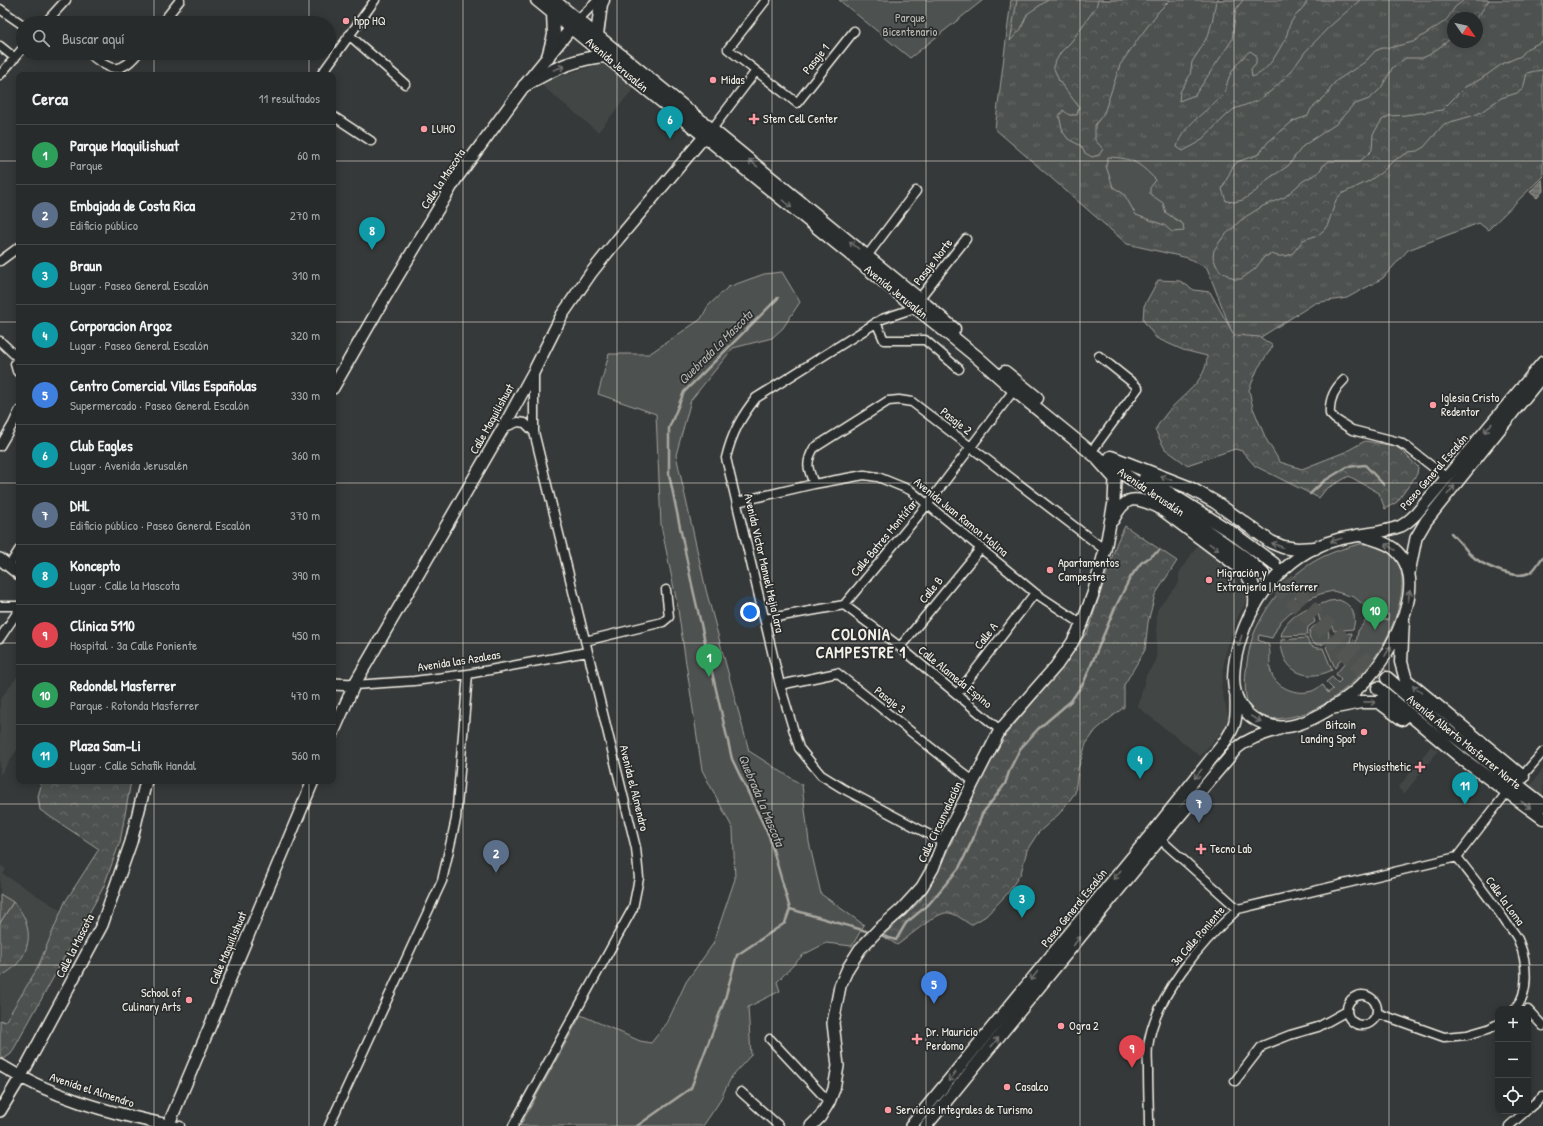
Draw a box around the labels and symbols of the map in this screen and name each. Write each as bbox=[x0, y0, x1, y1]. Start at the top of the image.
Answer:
park label: Parque Bicentenario bbox=[883, 9, 938, 40]
place label: hpp HQ bbox=[354, 12, 386, 29]
north arrow bbox=[1447, 12, 1483, 48]
marker: hpp HQ bbox=[341, 16, 351, 26]
street label: Avenida Jerusalén bbox=[582, 33, 652, 96]
street label: Pasaje 1 bbox=[798, 40, 833, 77]
one-way arrow bbox=[553, 64, 565, 72]
place label: Midas bbox=[721, 71, 745, 88]
marker: Midas bbox=[708, 75, 718, 85]
pin: 6 bbox=[657, 106, 683, 139]
place label: Stem Cell Center bbox=[763, 110, 838, 127]
marker: Stem Cell Center bbox=[748, 113, 760, 125]
place label: LUHO bbox=[432, 120, 456, 137]
marker: LUHO bbox=[419, 124, 429, 134]
street label: Calle la Mascota bbox=[416, 145, 469, 212]
one-way arrow bbox=[748, 159, 759, 167]
one-way arrow bbox=[782, 200, 793, 209]
pin: 8 bbox=[359, 217, 385, 250]
street label: Pasaje Norte bbox=[909, 235, 956, 289]
one-way arrow bbox=[848, 241, 859, 250]
street label: Avenida Jerusalén bbox=[861, 261, 932, 322]
water label: Quebrada La Mascota bbox=[674, 305, 757, 388]
street label: Calle Maquilishuat bbox=[465, 380, 518, 457]
place label: Iglesia Cristo Redentor bbox=[1441, 389, 1500, 420]
marker: Iglesia Cristo Redentor bbox=[1428, 400, 1438, 410]
street label: Pasaje 2 bbox=[937, 403, 976, 439]
one-way arrow bbox=[1484, 422, 1493, 433]
street label: Paseo General Escalón bbox=[1396, 430, 1472, 514]
street label: Avenida Jerusalén bbox=[1115, 463, 1188, 520]
street label: Avenida Juan Ramon Molina bbox=[910, 473, 1012, 560]
one-way arrow bbox=[1160, 474, 1172, 482]
one-way arrow bbox=[1446, 485, 1455, 496]
street label: Avenida Victor Manuel Mejia Lara bbox=[740, 492, 789, 634]
street label: Calle Batres Montúfar bbox=[846, 495, 921, 580]
one-way arrow bbox=[1330, 537, 1343, 544]
one-way arrow bbox=[1272, 540, 1284, 548]
one-way arrow bbox=[1208, 543, 1219, 551]
one-way arrow bbox=[1385, 543, 1396, 551]
place label: Apartamentos Campestre bbox=[1058, 554, 1119, 585]
place label: Migración y Extranjería | Masferrer bbox=[1217, 564, 1318, 595]
marker: Apartamentos Campestre bbox=[1045, 565, 1055, 575]
street label: Calle B bbox=[915, 573, 947, 607]
marker: Migración y Extranjería | Masferrer bbox=[1204, 575, 1214, 585]
one-way arrow bbox=[1405, 590, 1413, 603]
pin: 10 bbox=[1362, 597, 1388, 630]
your location bbox=[740, 602, 760, 622]
street label: Calle A bbox=[970, 619, 1002, 653]
district label: COLONIA CAMPESTRE 1 bbox=[816, 623, 906, 663]
one-way arrow bbox=[1236, 634, 1243, 647]
street label: Calle Alameda Espino bbox=[915, 641, 996, 712]
pin: 1 bbox=[696, 644, 722, 677]
street label: Avenida las Azaleas bbox=[416, 645, 502, 675]
one-way arrow bbox=[1384, 646, 1392, 657]
street label: Pasaje 3 bbox=[871, 682, 910, 717]
one-way arrow bbox=[1412, 685, 1422, 694]
street label: Avenida Alberto Masferrer Norte bbox=[1404, 690, 1525, 793]
one-way arrow bbox=[1363, 698, 1376, 706]
one-way arrow bbox=[1250, 716, 1262, 723]
place label: Bitcoin Landing Spot bbox=[1301, 716, 1357, 747]
marker: Bitcoin Landing Spot bbox=[1359, 727, 1369, 737]
street label: Avenida el Almendro bbox=[616, 743, 653, 833]
pin: 4 bbox=[1127, 746, 1153, 779]
water label: Quebrada La Mascota bbox=[735, 751, 790, 850]
place label: Physiosthetic bbox=[1353, 758, 1411, 775]
marker: Physiosthetic bbox=[1414, 761, 1426, 773]
one-way arrow bbox=[1194, 769, 1203, 780]
pin: 11 bbox=[1452, 772, 1478, 805]
street label: Calle Circunvalación bbox=[913, 778, 966, 865]
pin: 7 bbox=[1186, 790, 1212, 823]
one-way arrow bbox=[1520, 800, 1531, 809]
pin: 2 bbox=[483, 840, 509, 873]
place label: Tecno Lab bbox=[1210, 840, 1252, 857]
marker: Tecno Lab bbox=[1195, 843, 1207, 855]
street label: Paseo General Escalón bbox=[1037, 865, 1110, 950]
one-way arrow bbox=[1112, 870, 1121, 881]
street label: Calle la Loma bbox=[1482, 873, 1529, 929]
pin: 3 bbox=[1009, 885, 1035, 918]
street label: 3a Calle Poniente bbox=[1167, 902, 1229, 969]
street label: Calle Maquilishuat bbox=[204, 908, 251, 987]
street label: Calle la Mascota bbox=[51, 911, 98, 981]
one-way arrow bbox=[1073, 936, 1082, 946]
pin: 5 bbox=[921, 971, 947, 1004]
one-way arrow bbox=[1030, 971, 1039, 981]
place label: School of Culinary Arts bbox=[122, 984, 182, 1015]
marker: School of Culinary Arts bbox=[184, 995, 194, 1005]
place label: Ogra 2 bbox=[1069, 1017, 1099, 1034]
marker: Ogra 2 bbox=[1056, 1021, 1066, 1031]
place label: Dr. Mauricio Perdomo bbox=[926, 1023, 978, 1054]
marker: Dr. Mauricio Perdomo bbox=[911, 1033, 923, 1045]
pin: 9 bbox=[1119, 1035, 1145, 1068]
one-way arrow bbox=[991, 1036, 1000, 1047]
street label: Avenida el Almendro bbox=[48, 1068, 137, 1111]
one-way arrow bbox=[947, 1071, 956, 1082]
place label: Casalco bbox=[1015, 1078, 1048, 1095]
marker: Casalco bbox=[1002, 1082, 1012, 1092]
place label: Servicios Integrales de Turismo bbox=[896, 1101, 1033, 1118]
marker: Servicios Integrales de Turismo bbox=[883, 1105, 893, 1115]

